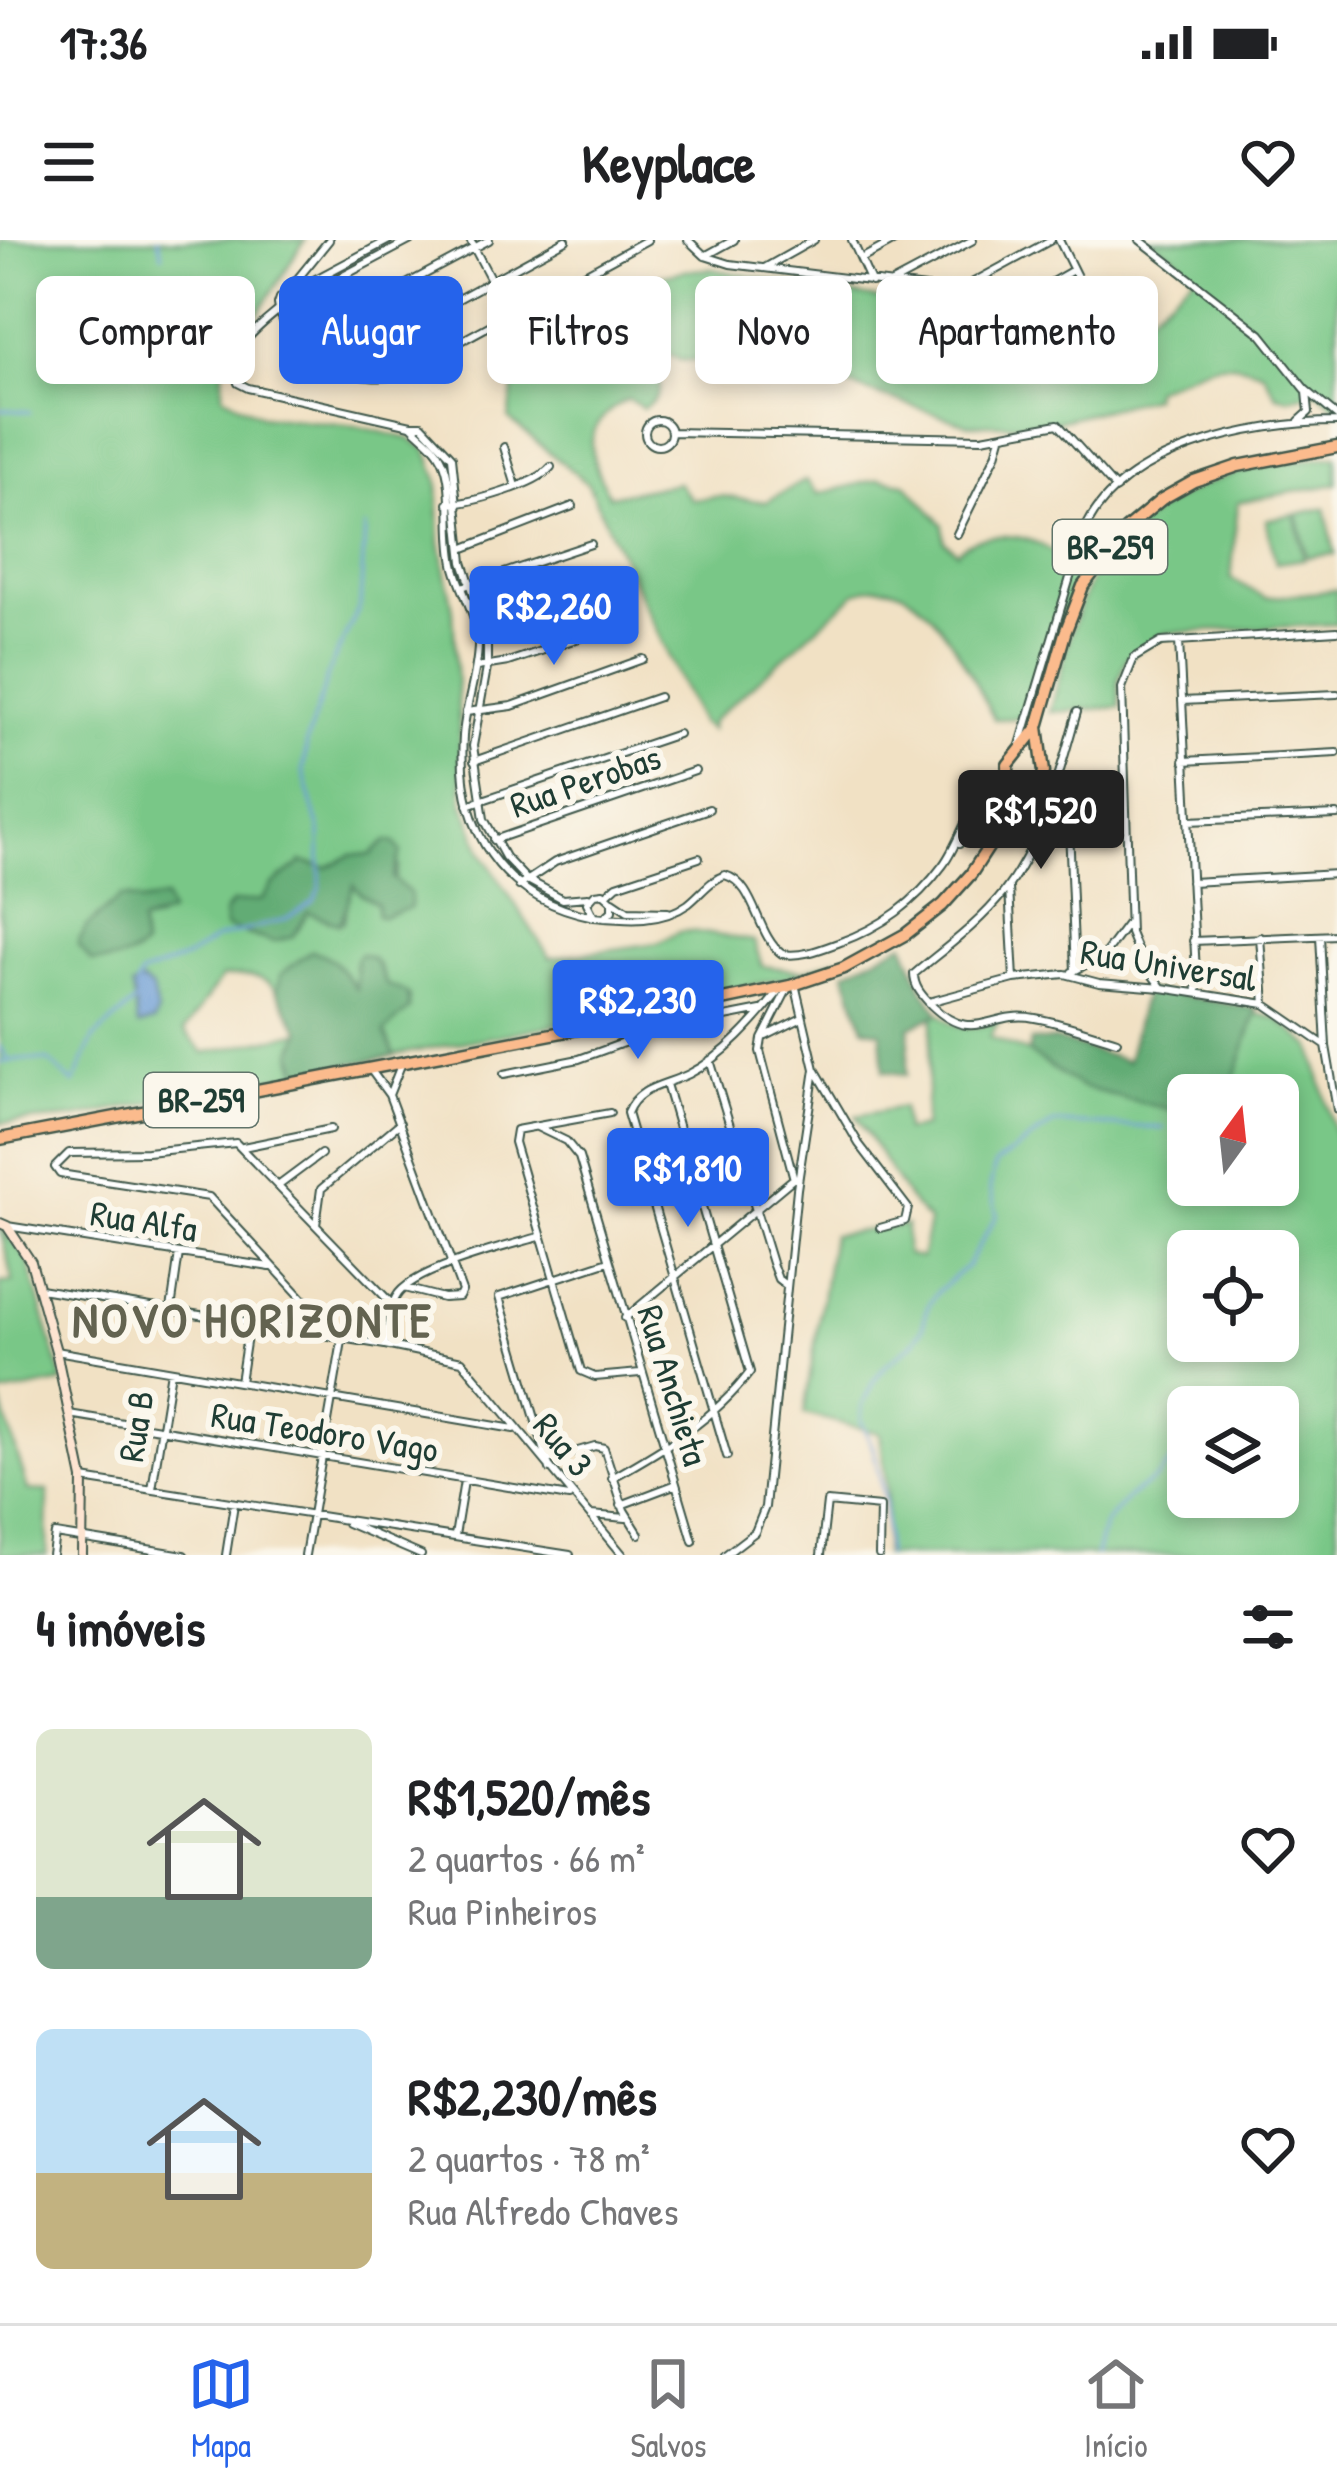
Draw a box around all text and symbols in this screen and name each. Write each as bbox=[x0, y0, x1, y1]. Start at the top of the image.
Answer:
text: 17:36 bbox=[60, 12, 147, 73]
text: Keyplace bbox=[582, 126, 755, 199]
icon: menu bbox=[36, 129, 102, 195]
icon: heart bbox=[1235, 129, 1301, 195]
chip: Comprar bbox=[36, 276, 255, 384]
chip: Alugar bbox=[279, 276, 463, 384]
chip: Filtros bbox=[487, 276, 671, 384]
chip: Novo bbox=[695, 276, 852, 384]
chip: Apartamento bbox=[876, 276, 1158, 384]
road number: BR-259 bbox=[1053, 520, 1167, 574]
pin: R$2,260 bbox=[443, 566, 665, 668]
text: R$2,260 bbox=[497, 578, 611, 631]
street label: Rua Perobas bbox=[503, 731, 667, 829]
pin: R$1,520 bbox=[930, 770, 1152, 872]
text: R$1,520 bbox=[985, 782, 1097, 835]
street label: Rua Universal bbox=[1078, 926, 1261, 1002]
pin: R$2,230 bbox=[527, 960, 749, 1062]
text: R$2,230 bbox=[580, 972, 696, 1025]
road number: BR-259 bbox=[144, 1073, 258, 1127]
north arrow bbox=[1167, 1074, 1299, 1206]
map controls bbox=[1167, 1074, 1299, 1518]
pin: R$1,810 bbox=[577, 1128, 799, 1230]
text: R$1,810 bbox=[634, 1140, 742, 1193]
street label: Rua Alfa bbox=[87, 1187, 201, 1253]
button: locate bbox=[1167, 1230, 1299, 1362]
district label: NOVO HORIZONTE bbox=[72, 1287, 434, 1352]
street label: Rua Anchieta bbox=[626, 1299, 722, 1471]
button: layers bbox=[1167, 1386, 1299, 1518]
street label: Rua B bbox=[105, 1387, 165, 1465]
street label: Rua Teodoro Vago bbox=[208, 1389, 442, 1473]
street label: Rua 3 bbox=[523, 1402, 605, 1486]
text: 4 imóveis bbox=[36, 1593, 205, 1662]
icon: filters bbox=[1235, 1594, 1301, 1660]
text: R$1,520/mês bbox=[408, 1762, 650, 1831]
icon: home bbox=[132, 1777, 276, 1921]
icon: heart bbox=[1235, 1816, 1301, 1882]
text: 2 quartos · 66 m² bbox=[408, 1831, 645, 1884]
text: Rua Pinheiros bbox=[408, 1884, 597, 1937]
text: R$2,230/mês bbox=[408, 2062, 657, 2131]
icon: home bbox=[132, 2077, 276, 2221]
icon: heart bbox=[1235, 2116, 1301, 2182]
text: 2 quartos · 78 m² bbox=[408, 2131, 650, 2184]
text: Rua Alfredo Chaves bbox=[408, 2184, 679, 2237]
tab: Mapa bbox=[188, 2351, 254, 2467]
tab: Salvos bbox=[630, 2351, 707, 2467]
tab: Início bbox=[1083, 2351, 1149, 2467]

